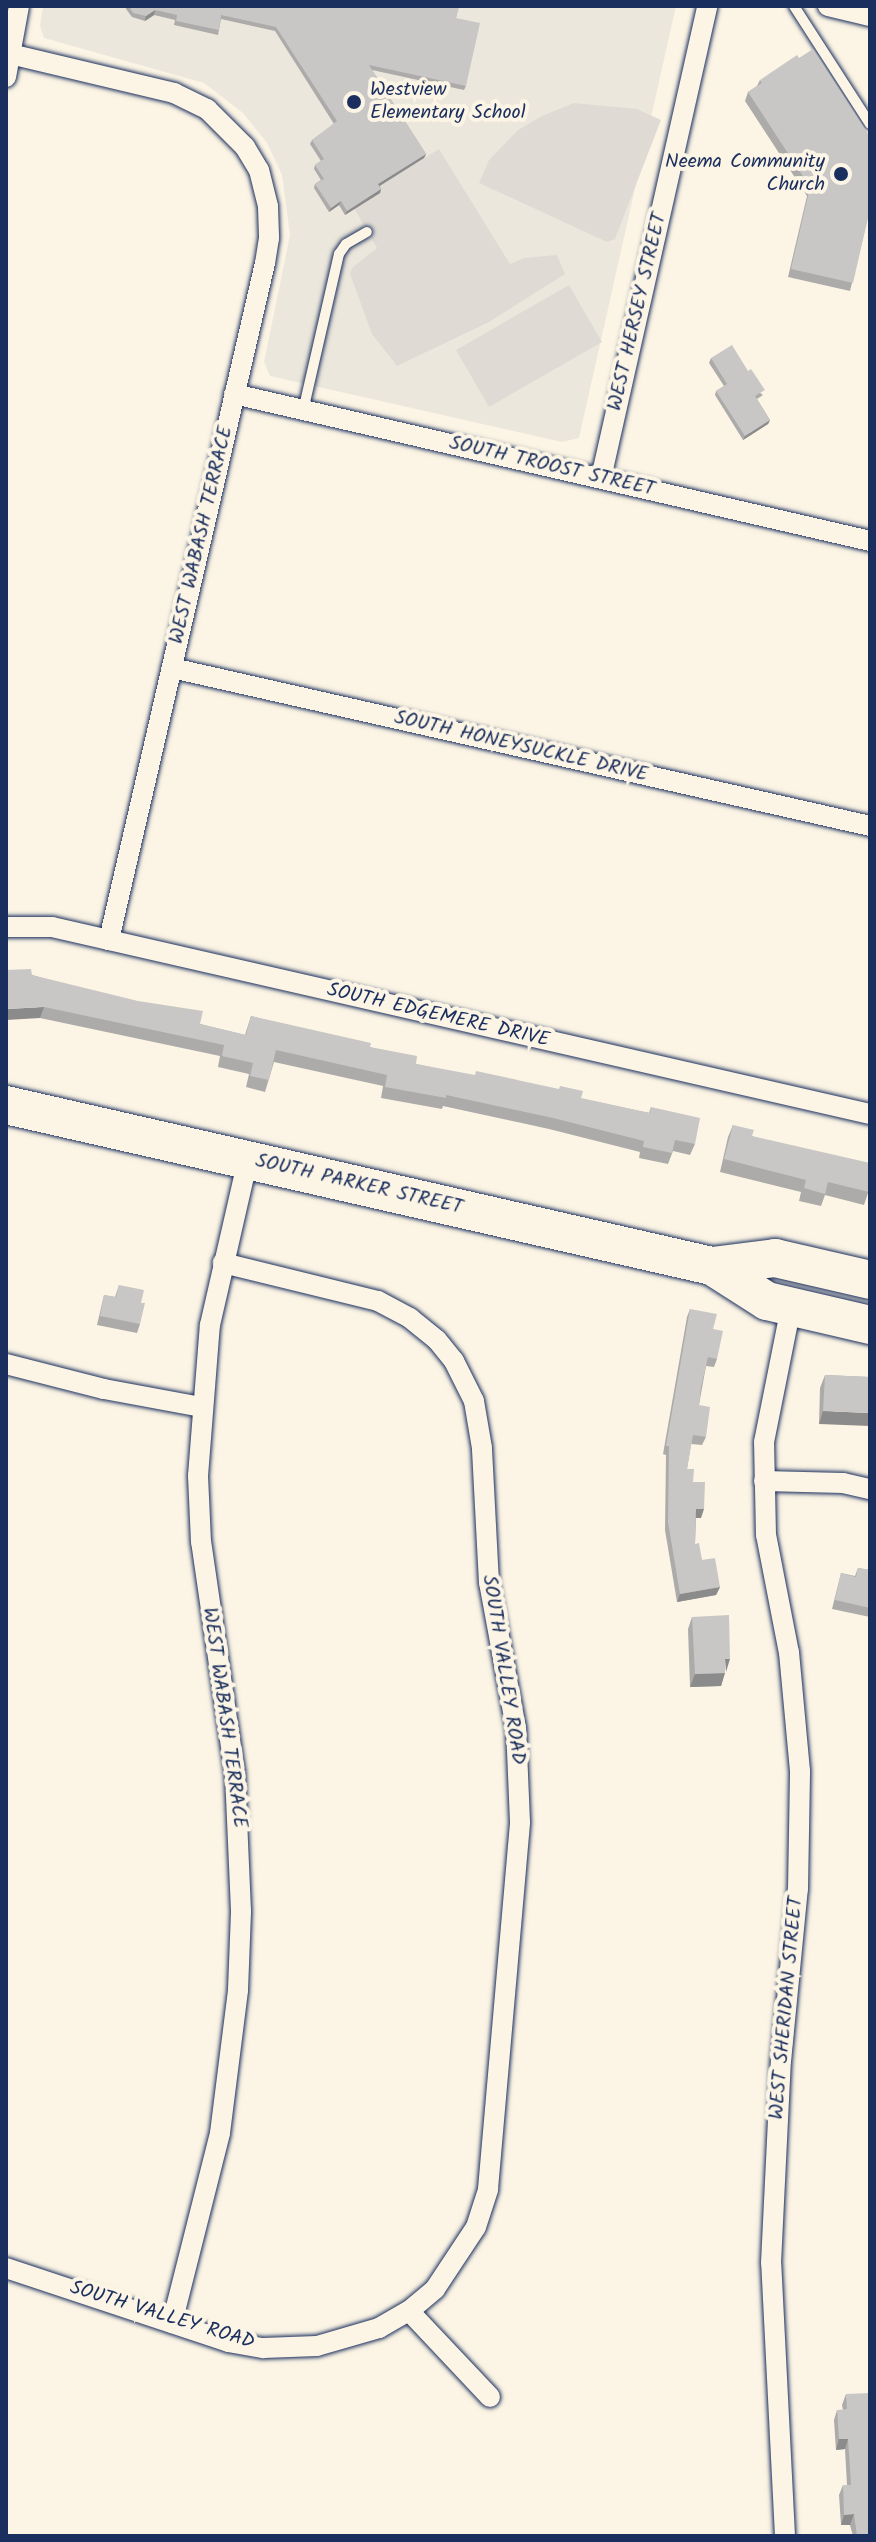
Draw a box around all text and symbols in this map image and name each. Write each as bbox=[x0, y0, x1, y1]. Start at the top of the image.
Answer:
place label: Westview Elementary School bbox=[370, 78, 526, 125]
marker: Westview Elementary School bbox=[345, 93, 363, 111]
place label: Neema Community Church bbox=[665, 150, 825, 197]
marker: Neema Community Church bbox=[832, 165, 850, 183]
street label: WEST HERSEY STREET bbox=[604, 211, 672, 413]
street label: WEST WABASH TERRACE bbox=[165, 424, 239, 646]
street label: SOUTH TROOST STREET bbox=[447, 432, 657, 502]
street label: SOUTH HONEYSUCKLE DRIVE bbox=[392, 706, 650, 788]
street label: SOUTH EDGEMERE DRIVE bbox=[324, 979, 552, 1053]
street label: SOUTH PARKER STREET bbox=[253, 1149, 465, 1221]
street label: SOUTH VALLEY ROAD bbox=[476, 1573, 530, 1767]
street label: WEST WABASH TERRACE bbox=[197, 1606, 251, 1830]
street label: WEST SHERIDAN STREET bbox=[765, 1895, 809, 2121]
street label: SOUTH VALLEY ROAD bbox=[67, 2276, 257, 2356]

